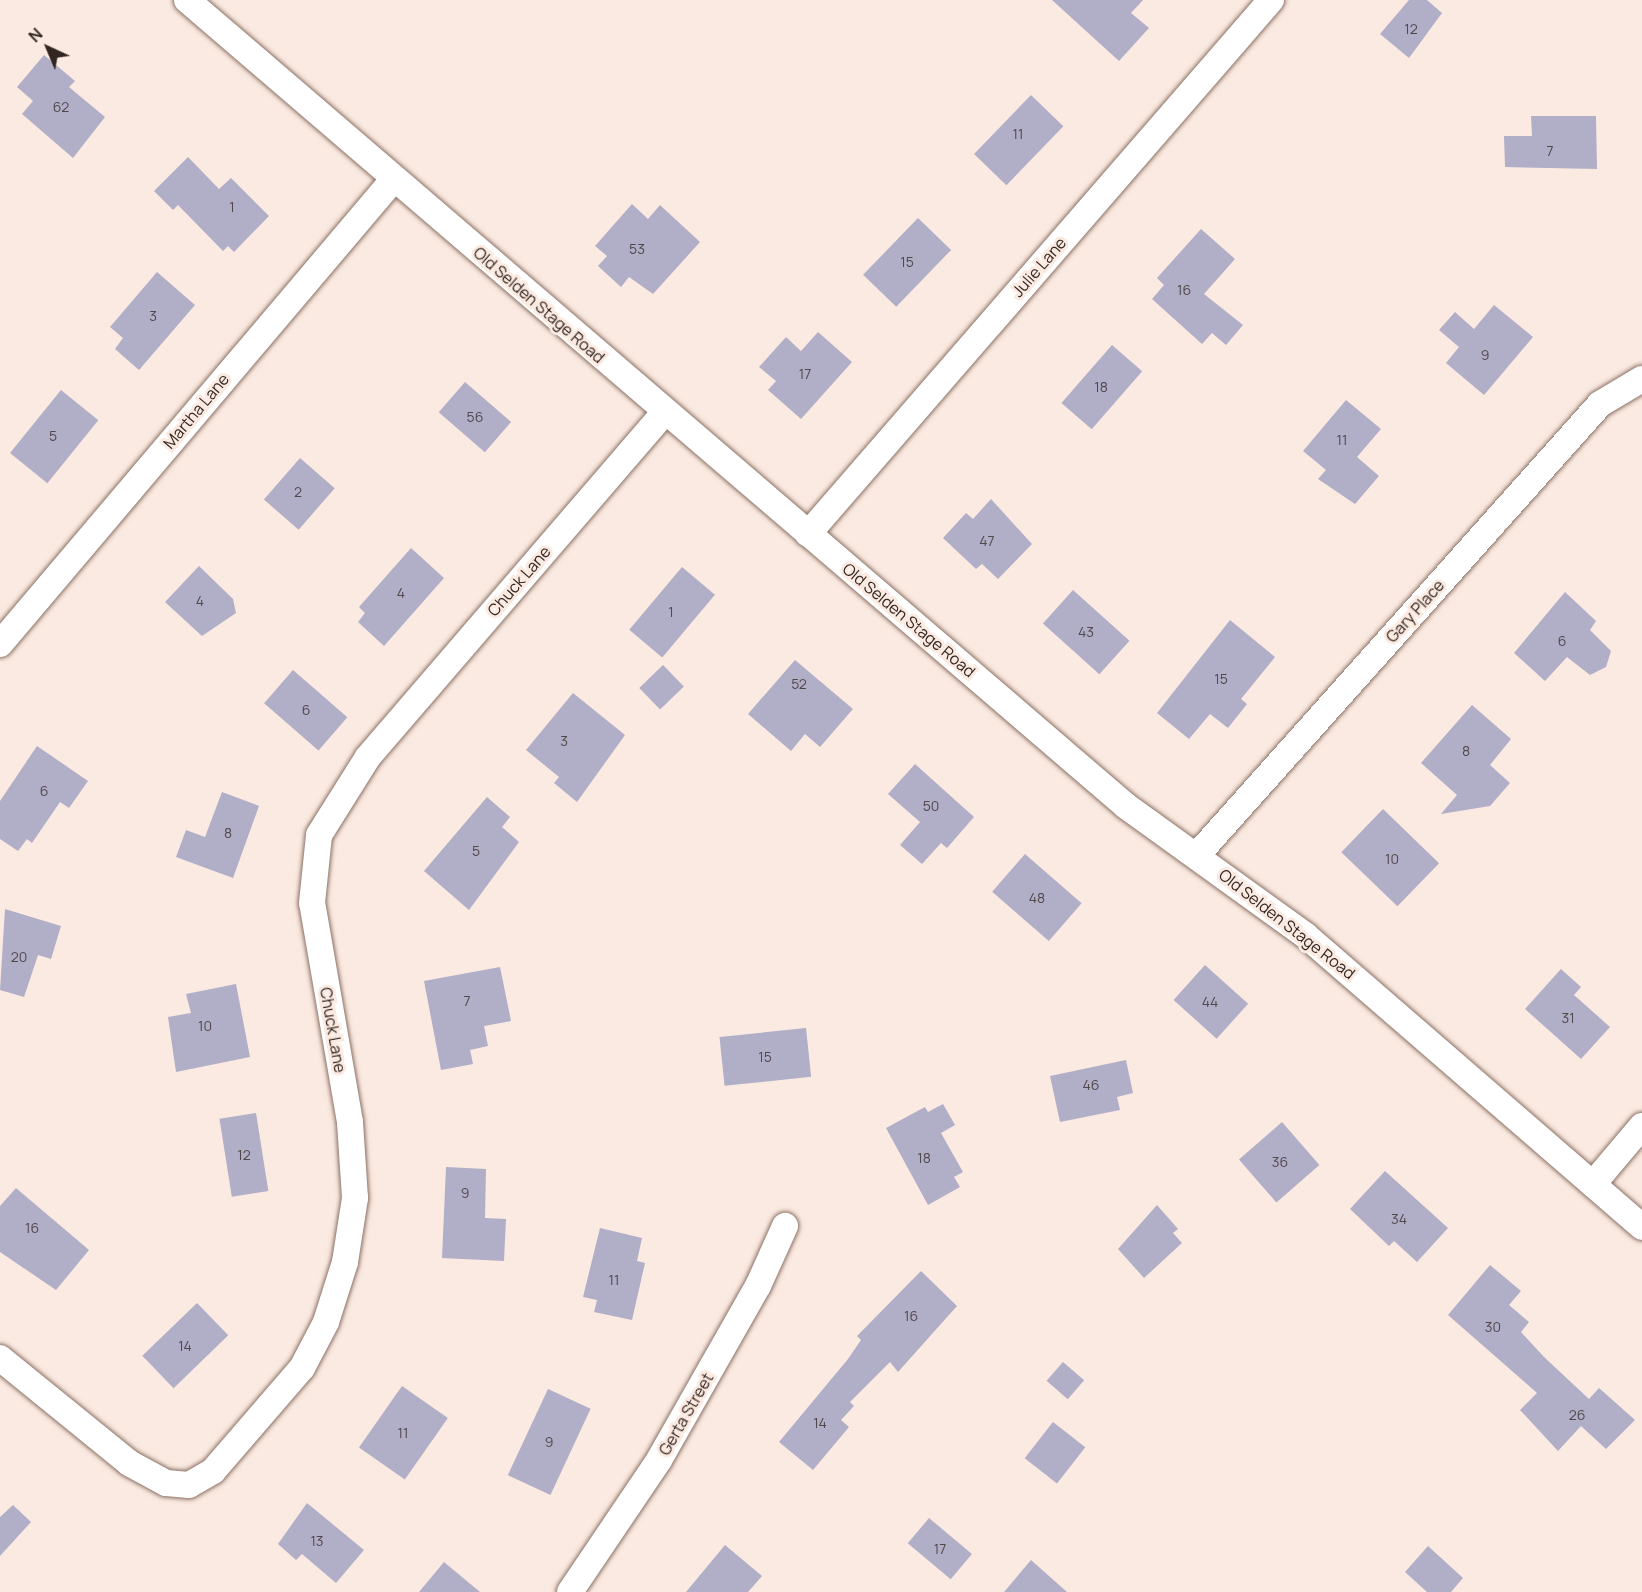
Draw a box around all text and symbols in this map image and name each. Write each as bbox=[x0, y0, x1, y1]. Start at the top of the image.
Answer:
north arrow bbox=[18, 18, 78, 78]
house number: 12 bbox=[1404, 21, 1418, 37]
text: N bbox=[24, 23, 47, 47]
house number: 62 bbox=[53, 99, 69, 115]
house number: 11 bbox=[1013, 126, 1023, 142]
house number: 7 bbox=[1546, 143, 1554, 159]
house number: 1 bbox=[229, 199, 235, 215]
street label: Julie Lane bbox=[1008, 233, 1070, 301]
house number: 53 bbox=[629, 241, 645, 257]
street label: Old Selden Stage Road bbox=[470, 243, 608, 367]
house number: 15 bbox=[900, 254, 914, 270]
house number: 16 bbox=[1177, 282, 1191, 298]
house number: 3 bbox=[149, 308, 157, 324]
house number: 9 bbox=[1481, 347, 1489, 363]
house number: 17 bbox=[799, 366, 811, 382]
street label: Martha Lane bbox=[159, 370, 233, 452]
house number: 18 bbox=[1094, 379, 1108, 395]
house number: 56 bbox=[467, 409, 483, 425]
house number: 5 bbox=[49, 428, 57, 444]
house number: 11 bbox=[1337, 432, 1347, 448]
house number: 2 bbox=[294, 484, 302, 500]
house number: 47 bbox=[979, 533, 995, 549]
street label: Chuck Lane bbox=[483, 542, 555, 620]
street label: Old Selden Stage Road bbox=[839, 559, 979, 681]
street label: Gary Place bbox=[1382, 576, 1448, 646]
house number: 4 bbox=[397, 585, 405, 601]
house number: 4 bbox=[196, 593, 204, 609]
house number: 1 bbox=[668, 604, 674, 620]
house number: 43 bbox=[1078, 624, 1094, 640]
house number: 6 bbox=[1558, 633, 1566, 649]
house number: 15 bbox=[1214, 671, 1228, 687]
house number: 52 bbox=[791, 676, 807, 692]
house number: 6 bbox=[302, 702, 310, 718]
house number: 3 bbox=[560, 733, 568, 749]
house number: 8 bbox=[1462, 743, 1470, 759]
house number: 6 bbox=[40, 783, 48, 799]
house number: 50 bbox=[923, 798, 939, 814]
house number: 8 bbox=[224, 825, 232, 841]
house number: 5 bbox=[472, 843, 480, 859]
house number: 10 bbox=[1385, 851, 1399, 867]
street label: Old Selden Stage Road bbox=[1215, 865, 1359, 983]
house number: 48 bbox=[1029, 890, 1045, 906]
house number: 20 bbox=[11, 949, 27, 965]
street label: Chuck Lane bbox=[316, 986, 350, 1074]
house number: 7 bbox=[463, 993, 471, 1009]
house number: 44 bbox=[1202, 994, 1218, 1010]
house number: 31 bbox=[1561, 1010, 1575, 1026]
house number: 10 bbox=[198, 1018, 212, 1034]
house number: 15 bbox=[758, 1049, 772, 1065]
house number: 46 bbox=[1083, 1077, 1099, 1093]
house number: 12 bbox=[237, 1147, 251, 1163]
house number: 18 bbox=[917, 1150, 931, 1166]
house number: 36 bbox=[1272, 1154, 1288, 1170]
house number: 9 bbox=[461, 1185, 469, 1201]
house number: 34 bbox=[1391, 1211, 1407, 1227]
house number: 16 bbox=[25, 1220, 39, 1236]
house number: 11 bbox=[609, 1272, 619, 1288]
house number: 16 bbox=[904, 1308, 918, 1324]
house number: 30 bbox=[1485, 1319, 1501, 1335]
house number: 14 bbox=[178, 1338, 192, 1354]
street label: Gerta Street bbox=[655, 1369, 717, 1459]
house number: 26 bbox=[1569, 1407, 1585, 1423]
house number: 14 bbox=[813, 1415, 827, 1431]
house number: 11 bbox=[398, 1425, 408, 1441]
house number: 9 bbox=[545, 1434, 553, 1450]
house number: 13 bbox=[310, 1533, 324, 1549]
house number: 17 bbox=[934, 1541, 946, 1557]

